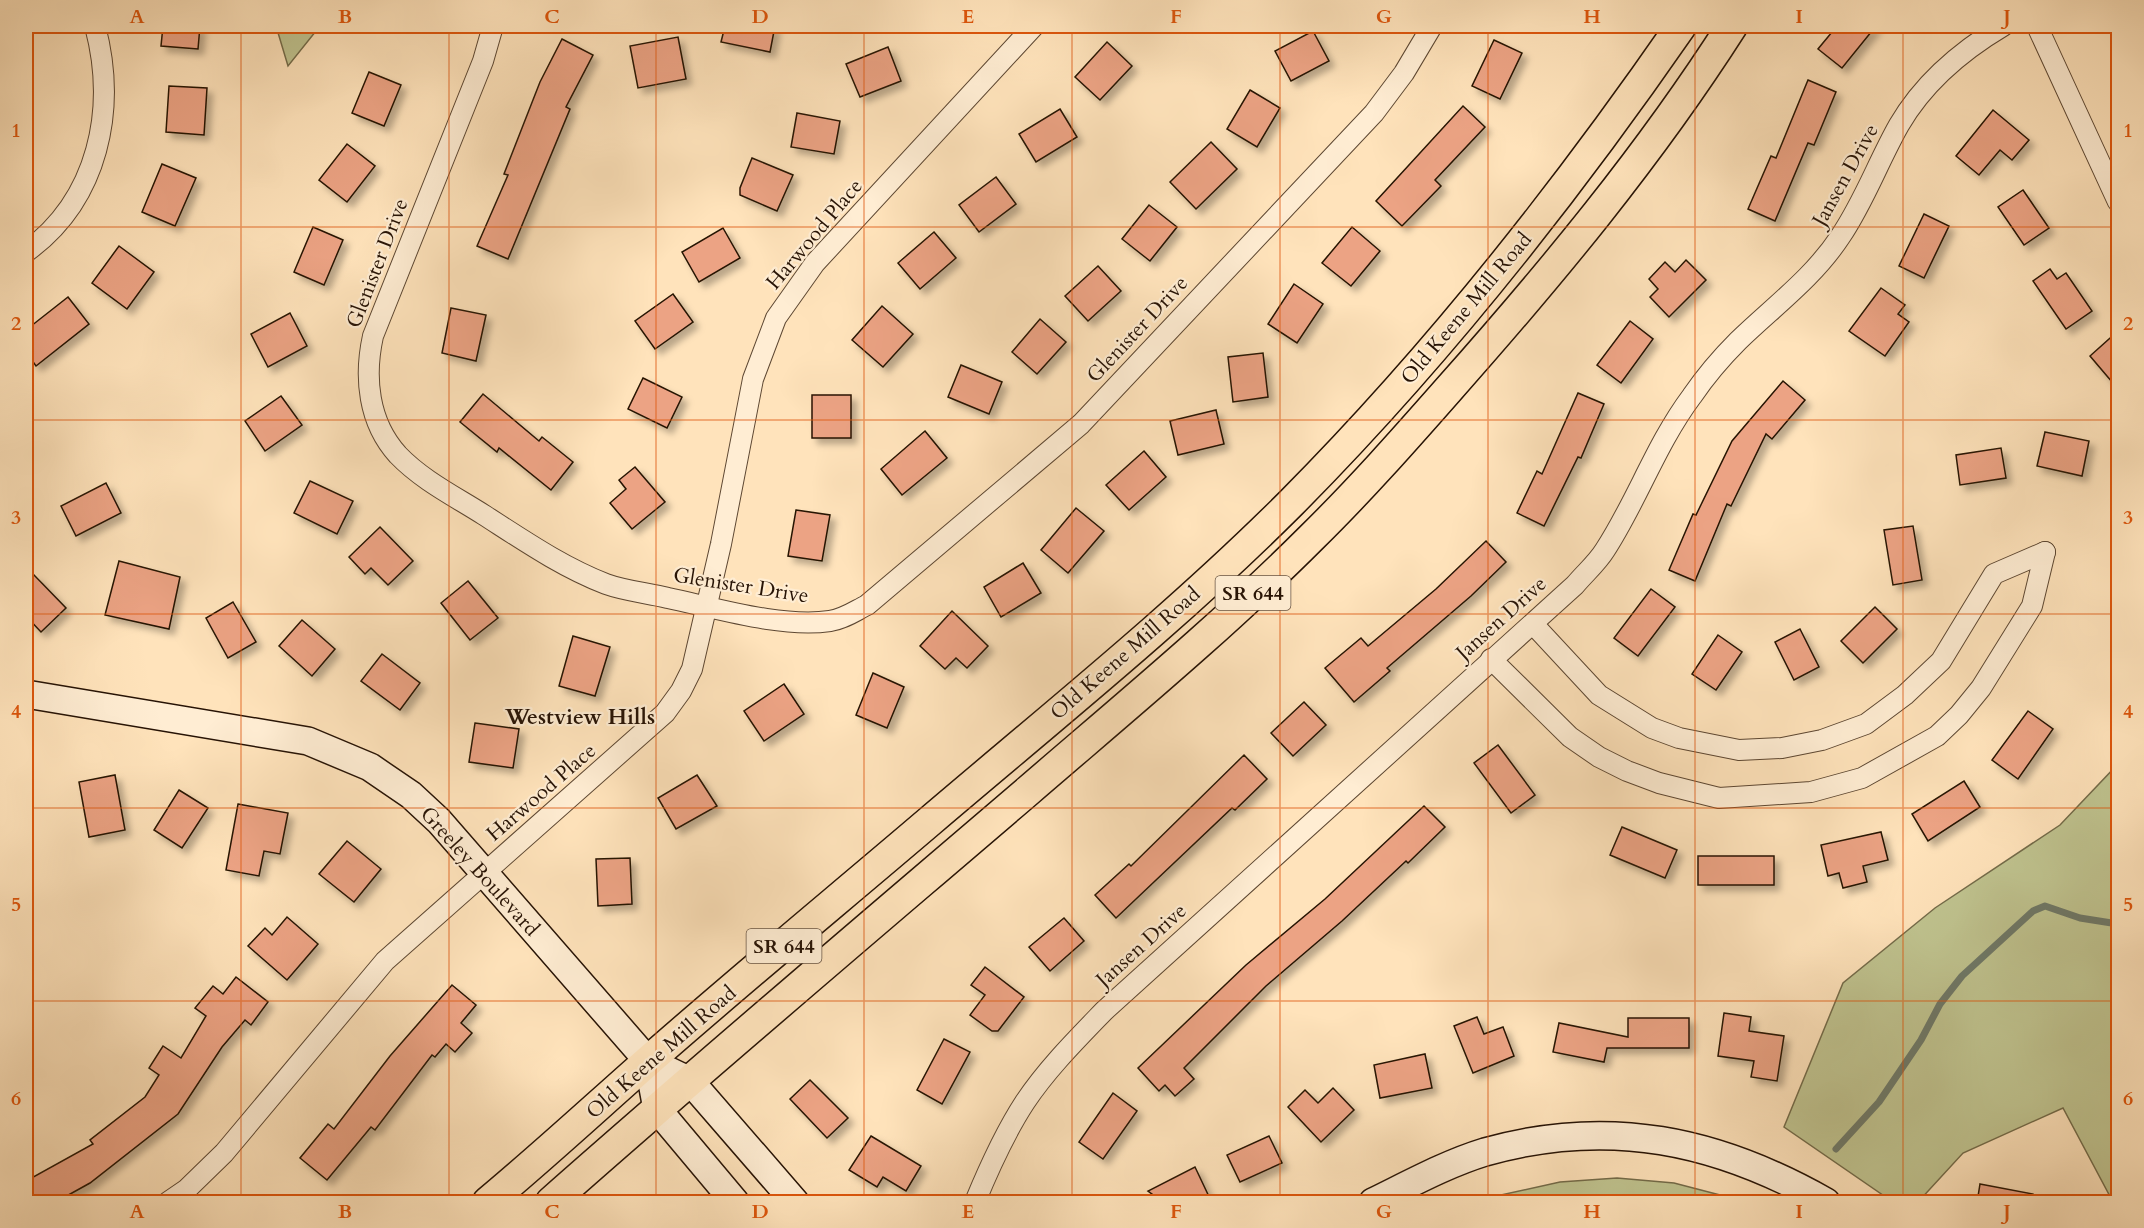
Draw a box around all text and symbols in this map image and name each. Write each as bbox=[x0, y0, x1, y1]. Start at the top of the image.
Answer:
text: A bbox=[129, 3, 145, 30]
text: B bbox=[338, 3, 352, 30]
text: C bbox=[544, 3, 560, 30]
text: D bbox=[751, 3, 769, 30]
text: E bbox=[962, 3, 974, 30]
text: F bbox=[1170, 3, 1182, 30]
text: G bbox=[1376, 3, 1392, 30]
text: H bbox=[1583, 3, 1601, 30]
text: I bbox=[1795, 3, 1803, 30]
text: J bbox=[2000, 3, 2011, 30]
text: 1 bbox=[11, 117, 21, 144]
text: 1 bbox=[2123, 117, 2133, 144]
street label: Jansen Drive bbox=[1804, 119, 1886, 234]
street label: Harwood Place bbox=[759, 173, 869, 296]
street label: Glenister Drive bbox=[339, 194, 415, 332]
street label: Old Keene Mill Road bbox=[1394, 226, 1539, 391]
street label: Glenister Drive bbox=[1080, 269, 1195, 389]
text: 2 bbox=[11, 310, 21, 337]
text: 2 bbox=[2123, 310, 2133, 337]
text: 3 bbox=[11, 504, 21, 531]
text: 3 bbox=[2123, 504, 2133, 531]
street label: Glenister Drive bbox=[671, 560, 811, 611]
street label: Jansen Drive bbox=[1447, 570, 1553, 669]
road number: SR 644 bbox=[1216, 576, 1290, 610]
street label: Old Keene Mill Road bbox=[1044, 580, 1207, 727]
text: 4 bbox=[11, 698, 21, 725]
text: 4 bbox=[2123, 698, 2133, 725]
district label: Westview Hills bbox=[504, 702, 655, 732]
street label: Harwood Place bbox=[480, 737, 602, 848]
street label: Greeley Boulevard bbox=[413, 800, 546, 943]
text: 5 bbox=[11, 891, 21, 918]
text: 5 bbox=[2123, 891, 2133, 918]
street label: Jansen Drive bbox=[1087, 897, 1193, 996]
road number: SR 644 bbox=[746, 929, 822, 963]
street label: Old Keene Mill Road bbox=[580, 979, 743, 1126]
text: 6 bbox=[11, 1085, 21, 1112]
text: 6 bbox=[2123, 1085, 2133, 1112]
text: A bbox=[129, 1198, 145, 1225]
text: B bbox=[338, 1198, 352, 1225]
text: C bbox=[544, 1198, 560, 1225]
text: D bbox=[751, 1198, 769, 1225]
text: E bbox=[962, 1198, 974, 1225]
text: F bbox=[1170, 1198, 1182, 1225]
text: G bbox=[1376, 1198, 1392, 1225]
text: H bbox=[1583, 1198, 1601, 1225]
text: I bbox=[1795, 1198, 1803, 1225]
text: J bbox=[2000, 1198, 2011, 1225]

